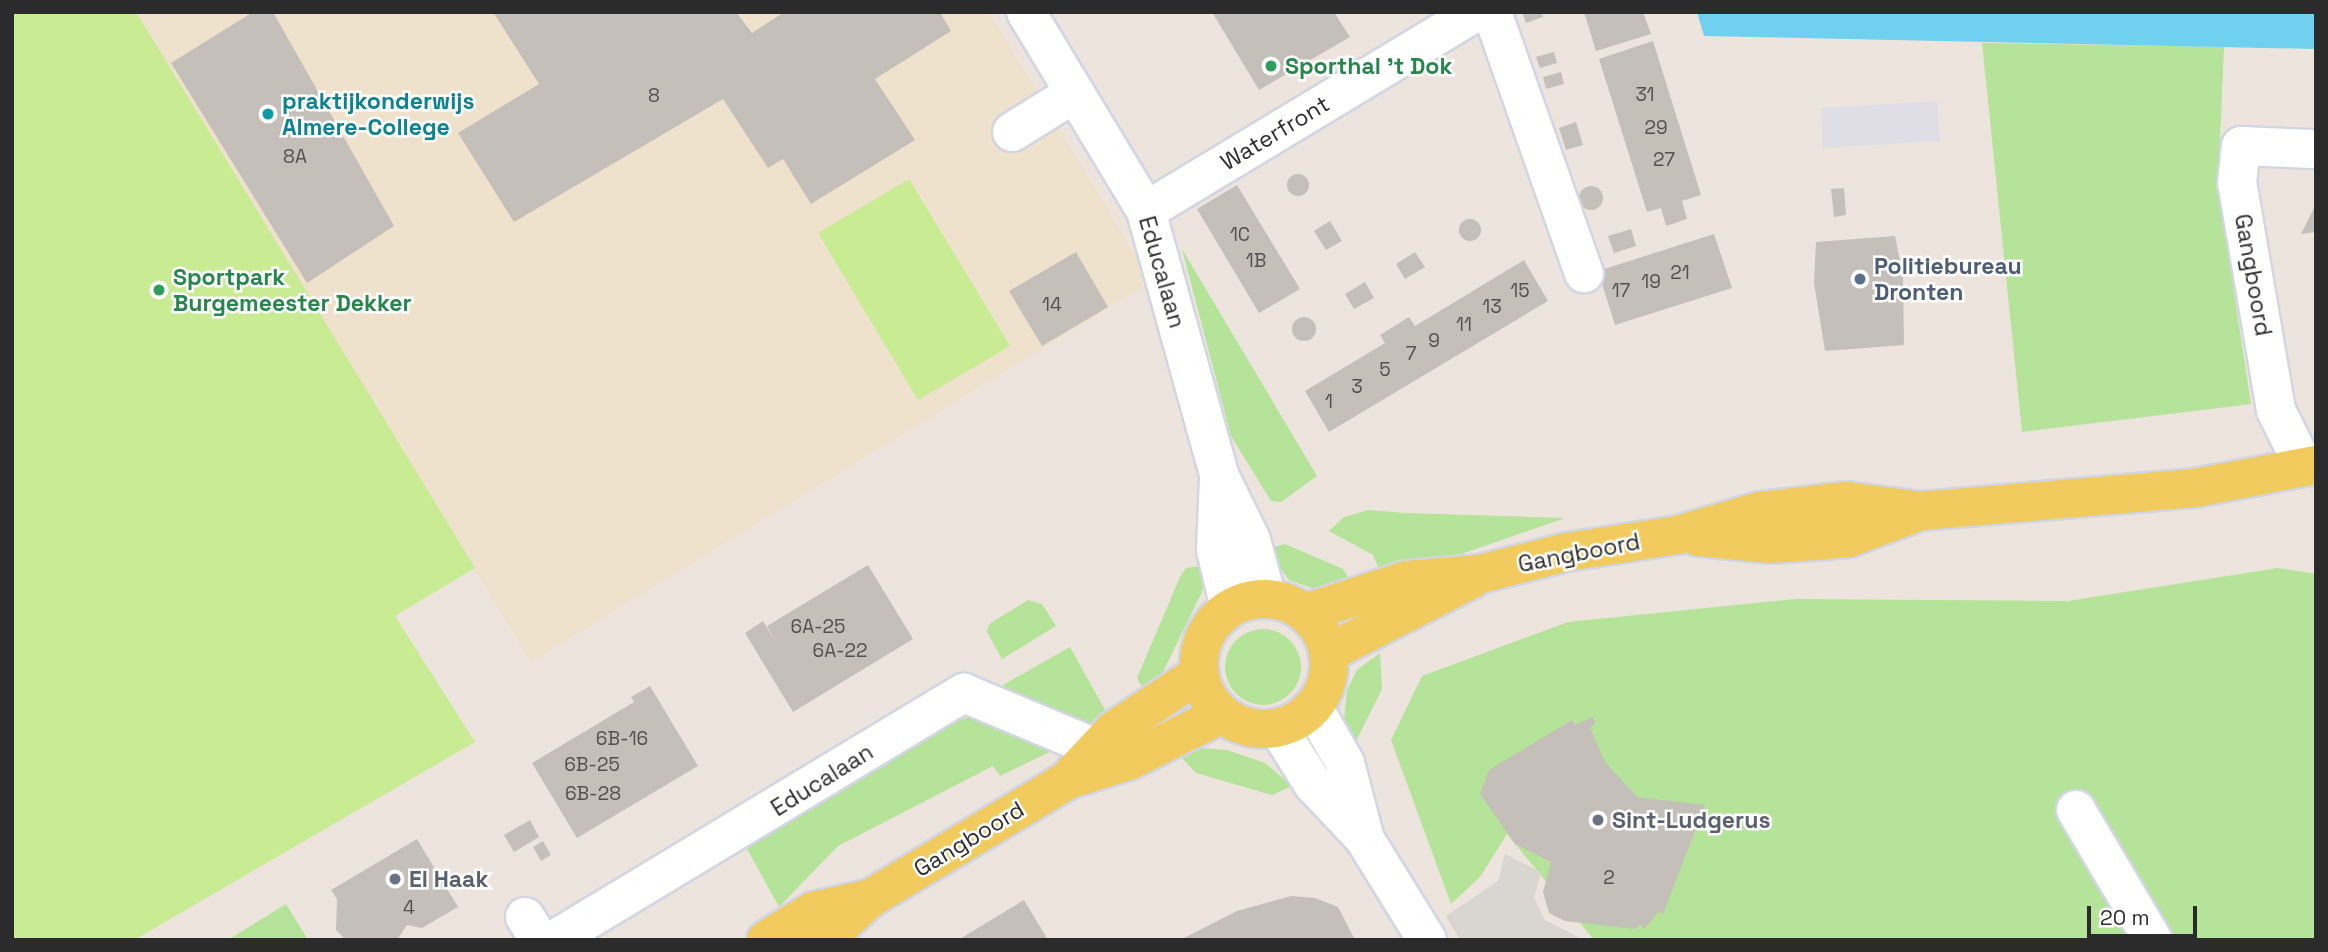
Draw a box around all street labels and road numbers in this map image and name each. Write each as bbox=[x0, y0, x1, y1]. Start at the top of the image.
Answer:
street label: Waterfront bbox=[1216, 90, 1334, 176]
street label: Gangboord bbox=[2229, 212, 2277, 338]
street label: Educalaan bbox=[1133, 213, 1191, 331]
street label: Gangboord bbox=[1516, 528, 1642, 578]
street label: Educalaan bbox=[766, 738, 878, 822]
street label: Gangboord bbox=[909, 795, 1029, 883]

